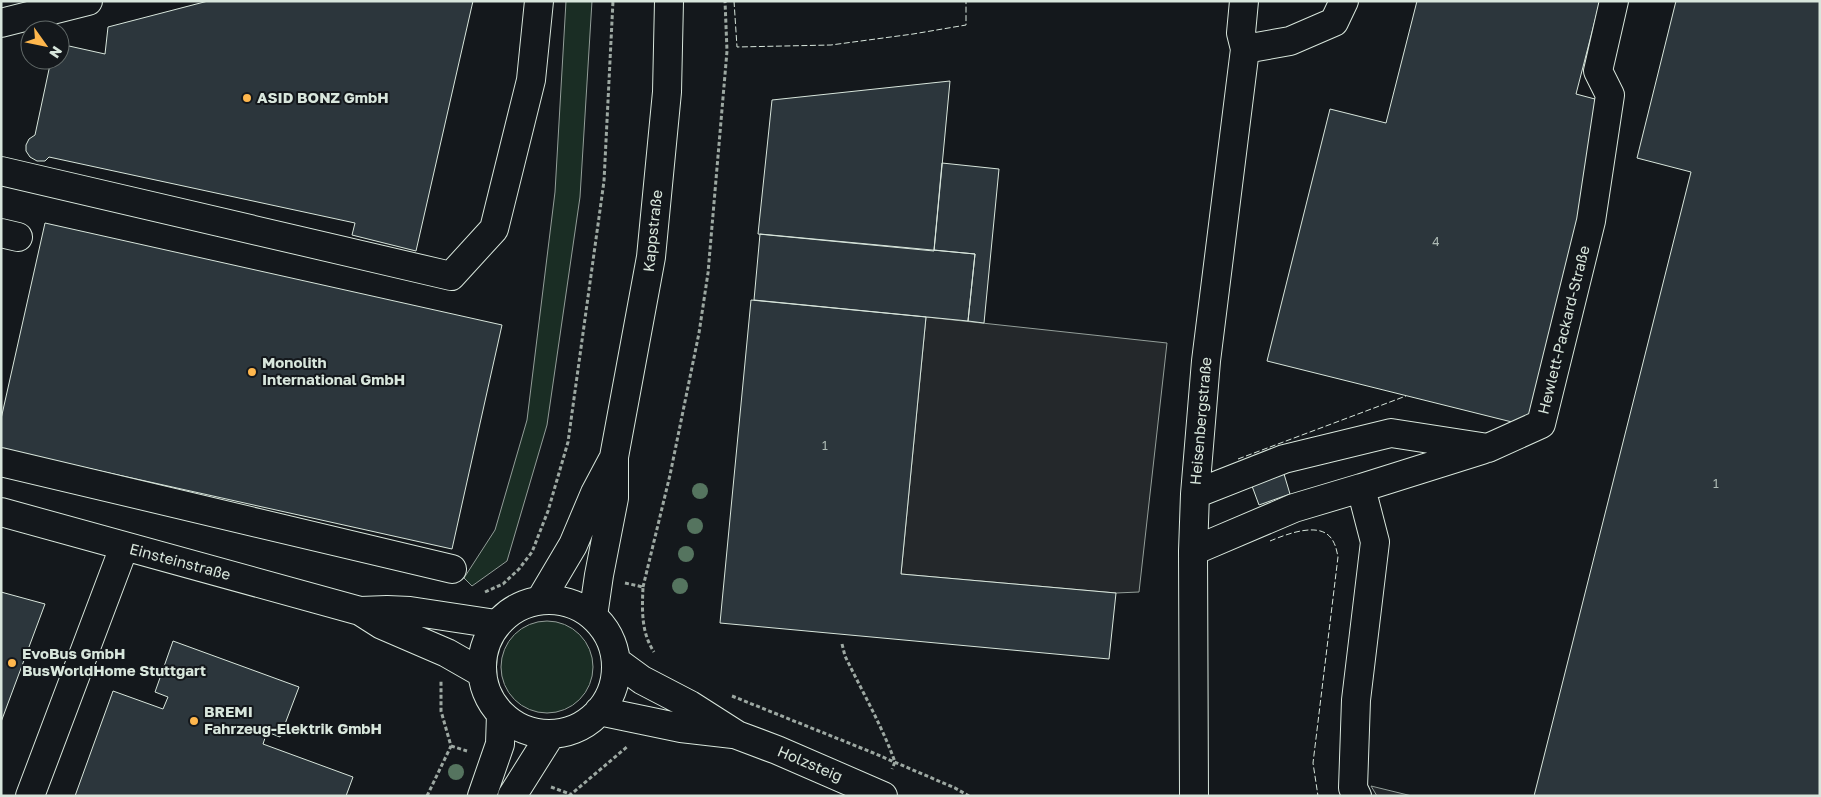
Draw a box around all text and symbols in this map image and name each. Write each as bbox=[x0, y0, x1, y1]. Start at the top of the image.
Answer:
north arrow bbox=[20, 20, 70, 70]
text: N bbox=[46, 43, 66, 61]
place label: ASID BONZ GmbH bbox=[257, 88, 389, 106]
marker: ASID BONZ GmbH bbox=[241, 92, 253, 104]
street label: Kappstraße bbox=[639, 189, 665, 273]
house number: 4 bbox=[1432, 234, 1440, 249]
street label: Hewlett-Packard-Straße bbox=[1533, 243, 1593, 416]
place label: Monolith International GmbH bbox=[262, 353, 405, 388]
street label: Heisenbergstraße bbox=[1185, 356, 1215, 486]
marker: Monolith International GmbH bbox=[246, 366, 258, 378]
house number: 1 bbox=[822, 438, 828, 453]
house number: 1 bbox=[1713, 476, 1719, 491]
street label: Einsteinstraße bbox=[128, 539, 233, 583]
place label: EvoBus GmbH BusWorldHome Stuttgart bbox=[22, 644, 206, 679]
marker: EvoBus GmbH BusWorldHome Stuttgart bbox=[6, 657, 18, 669]
place label: BREMI Fahrzeug-Elektrik GmbH bbox=[204, 702, 382, 737]
marker: BREMI Fahrzeug-Elektrik GmbH bbox=[188, 715, 200, 727]
street label: Holzsteig bbox=[775, 741, 846, 785]

